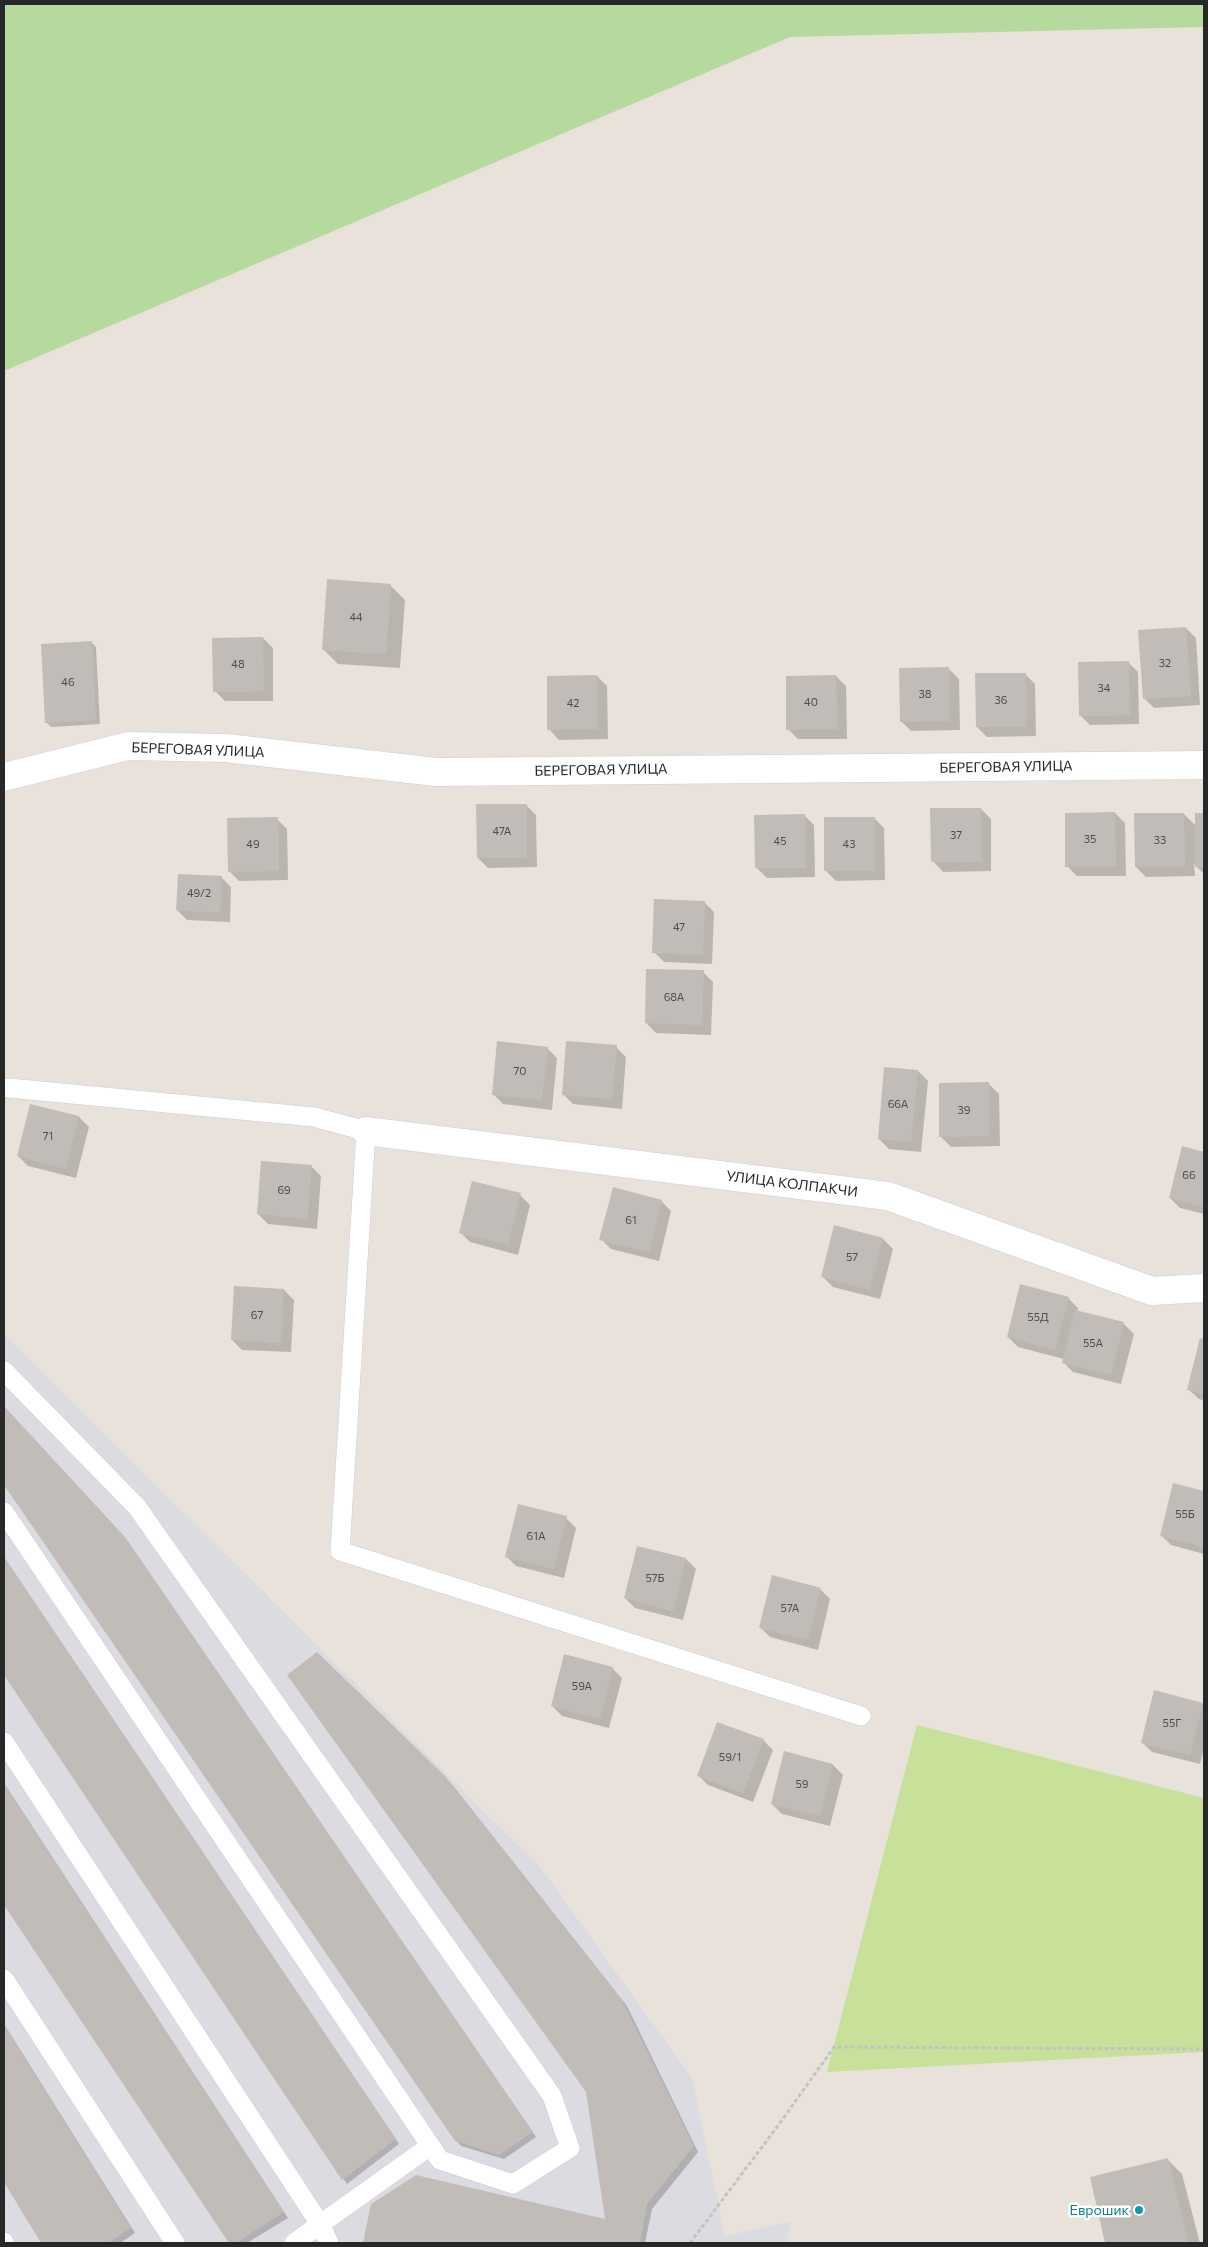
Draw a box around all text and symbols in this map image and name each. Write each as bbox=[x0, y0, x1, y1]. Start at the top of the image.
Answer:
house number: 44 bbox=[349, 610, 363, 624]
house number: 32 bbox=[1159, 656, 1171, 670]
house number: 48 bbox=[231, 657, 245, 671]
house number: 46 bbox=[61, 675, 75, 689]
house number: 34 bbox=[1098, 681, 1110, 695]
house number: 38 bbox=[919, 687, 931, 701]
house number: 36 bbox=[995, 693, 1007, 707]
house number: 40 bbox=[804, 695, 818, 709]
house number: 42 bbox=[567, 696, 579, 710]
street label: БЕРЕГОВАЯ УЛИЦА bbox=[131, 739, 265, 761]
street label: БЕРЕГОВАЯ УЛИЦА bbox=[939, 757, 1073, 777]
street label: БЕРЕГОВАЯ УЛИЦА bbox=[534, 760, 668, 780]
house number: 47А bbox=[493, 824, 511, 838]
house number: 37 bbox=[950, 828, 962, 842]
house number: 35 bbox=[1084, 832, 1096, 846]
house number: 33 bbox=[1154, 833, 1166, 847]
house number: 45 bbox=[774, 834, 786, 848]
house number: 49 bbox=[246, 837, 260, 851]
house number: 43 bbox=[843, 837, 855, 851]
house number: 49/2 bbox=[187, 886, 211, 900]
house number: 47 bbox=[673, 920, 685, 934]
house number: 68А bbox=[664, 990, 684, 1004]
house number: 70 bbox=[514, 1064, 526, 1078]
house number: 66А bbox=[888, 1097, 908, 1111]
house number: 39 bbox=[958, 1103, 970, 1117]
house number: 71 bbox=[43, 1129, 53, 1143]
street label: УЛИЦА КОЛПАКЧИ bbox=[725, 1168, 859, 1200]
house number: 66 bbox=[1182, 1168, 1196, 1182]
house number: 69 bbox=[277, 1183, 291, 1197]
house number: 61 bbox=[625, 1213, 637, 1227]
house number: 57 bbox=[846, 1250, 858, 1264]
house number: 67 bbox=[251, 1308, 263, 1322]
house number: 55Д bbox=[1027, 1310, 1049, 1324]
house number: 55А bbox=[1083, 1336, 1103, 1350]
house number: 55Б bbox=[1175, 1507, 1195, 1521]
house number: 61А bbox=[527, 1529, 545, 1543]
house number: 57Б bbox=[645, 1571, 665, 1585]
house number: 57А bbox=[781, 1601, 799, 1615]
house number: 59А bbox=[572, 1679, 592, 1693]
house number: 55Г bbox=[1163, 1716, 1181, 1730]
house number: 59/1 bbox=[719, 1750, 741, 1764]
house number: 59 bbox=[796, 1777, 808, 1791]
place label: Еврошик bbox=[1070, 2202, 1129, 2218]
marker: Еврошик bbox=[1133, 2204, 1145, 2216]

